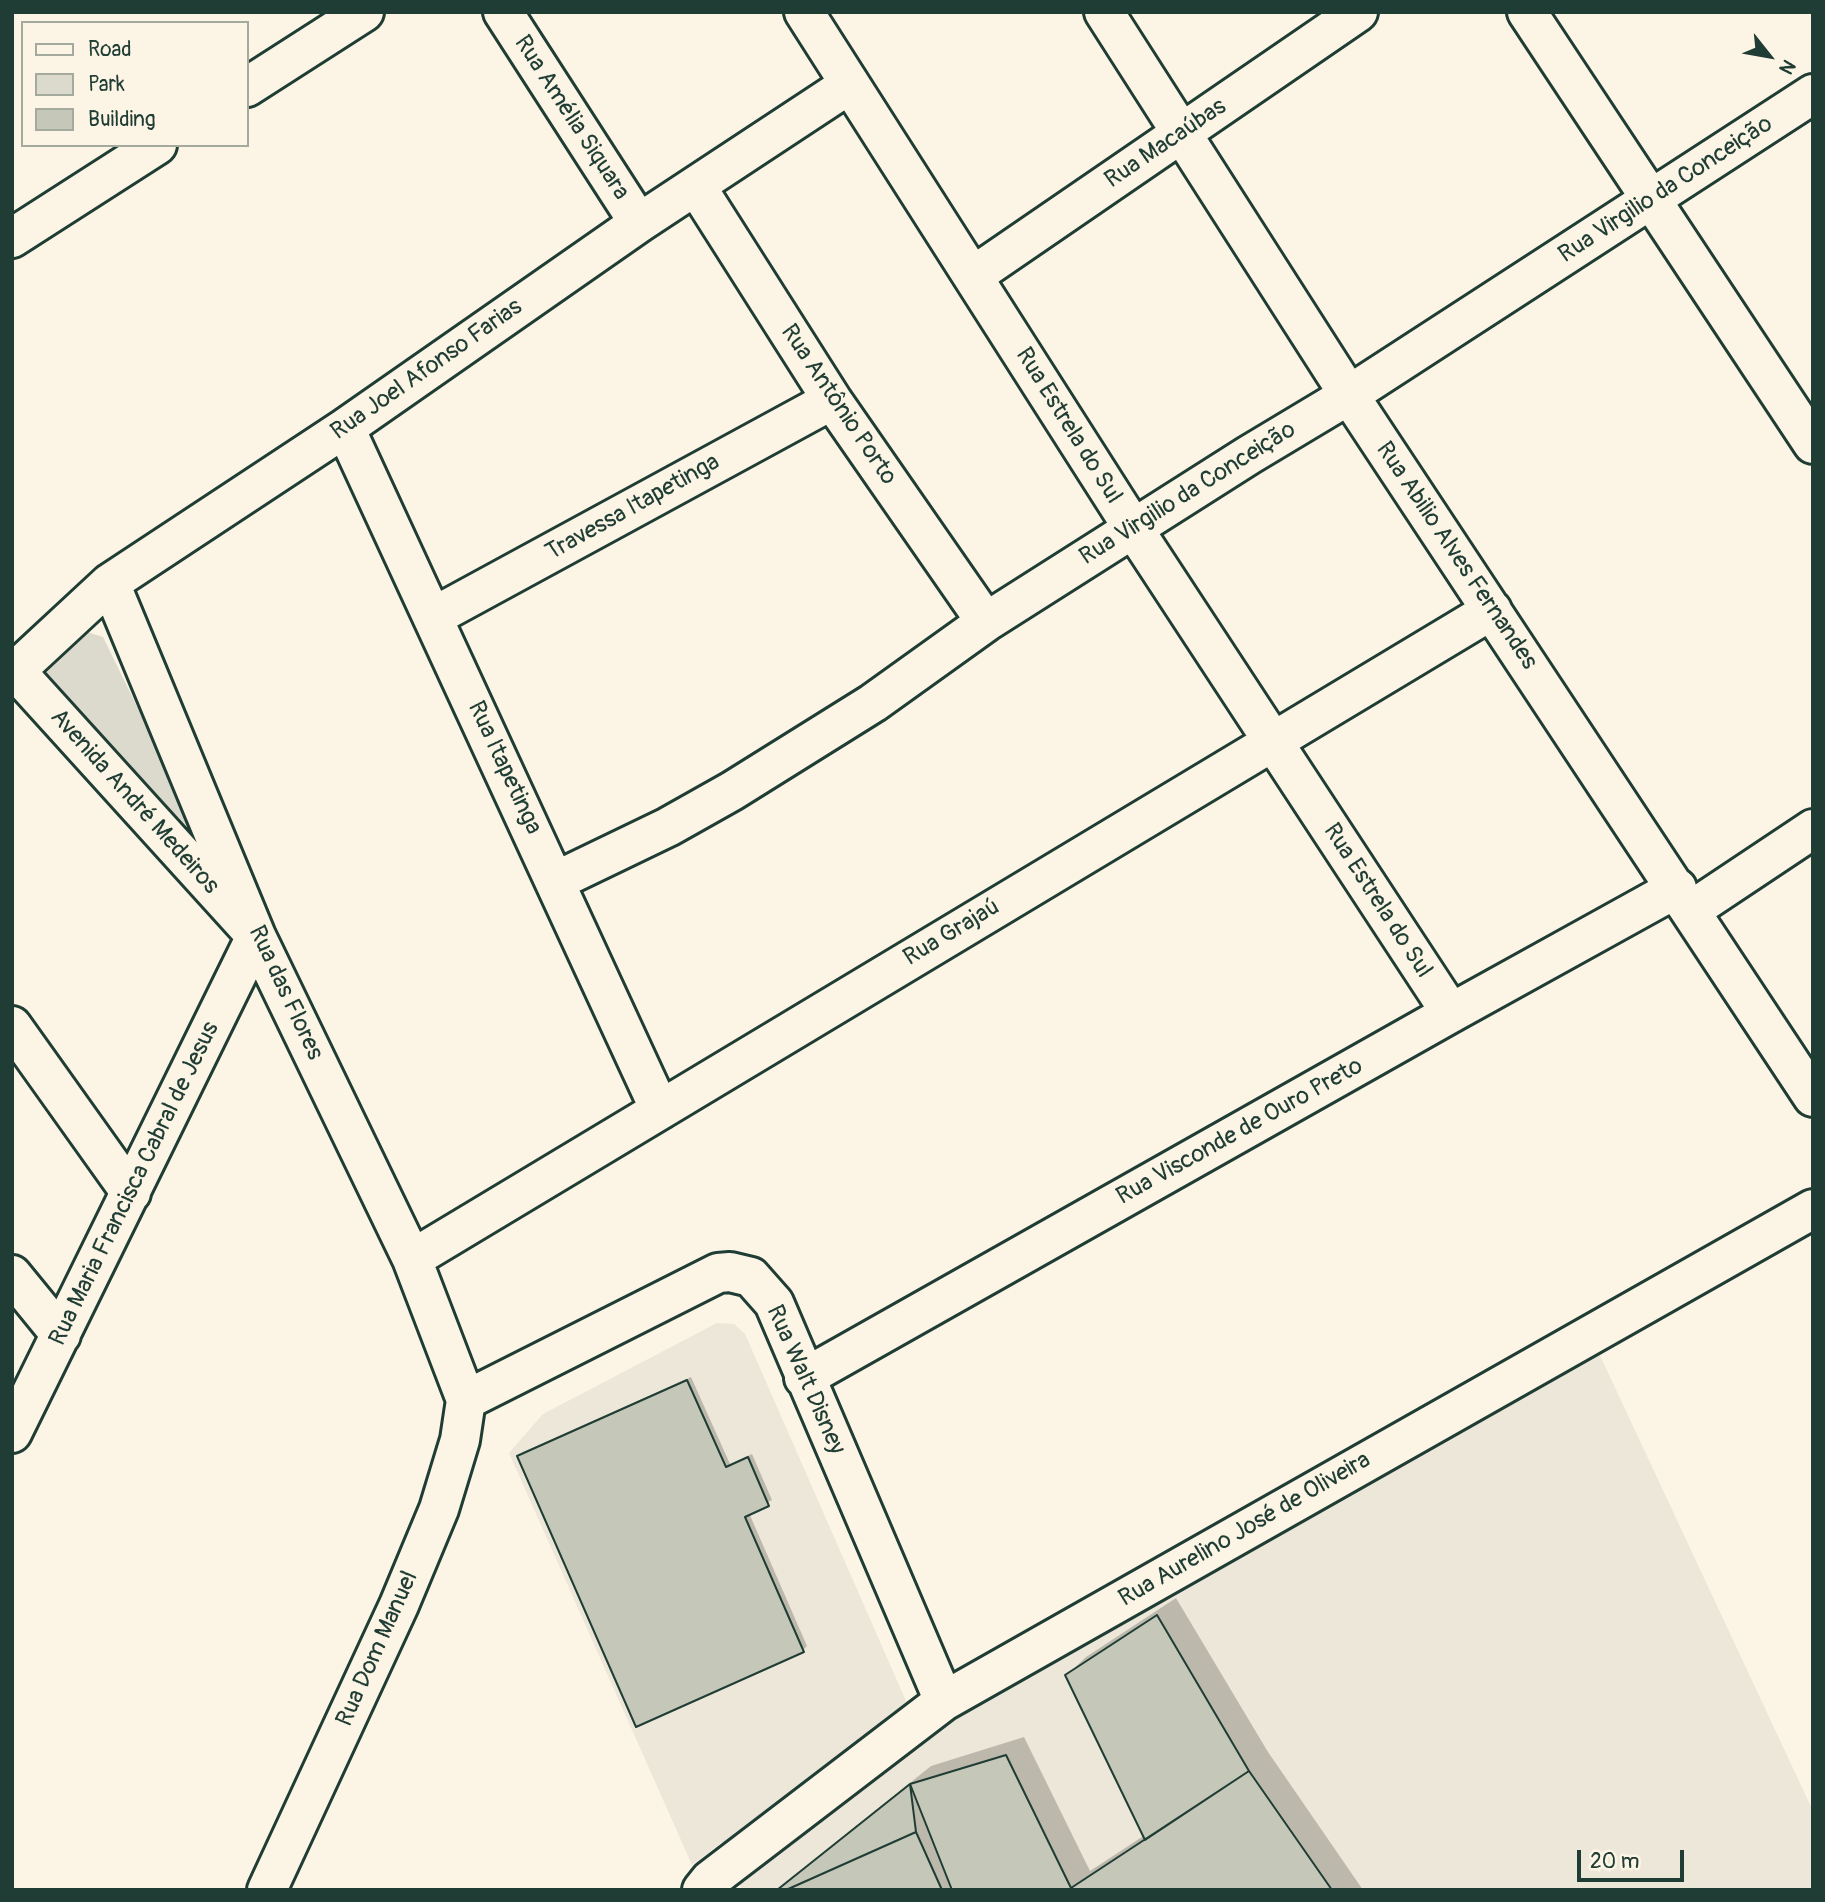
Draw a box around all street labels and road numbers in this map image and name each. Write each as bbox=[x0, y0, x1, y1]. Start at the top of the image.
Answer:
street label: Rua Amélia Siquara bbox=[507, 30, 635, 206]
street label: Rua Macaúbas bbox=[1100, 93, 1232, 195]
street label: Rua Virgilio da Conceição bbox=[1554, 110, 1778, 270]
street label: Rua Joel Afonso Farias bbox=[326, 293, 528, 447]
street label: Rua Antônio Porto bbox=[774, 319, 902, 491]
street label: Rua Estrela do Sul bbox=[1009, 343, 1127, 509]
street label: Rua Virgilio da Conceição bbox=[1075, 416, 1301, 572]
street label: Rua Abilio Alves Fernandes bbox=[1369, 437, 1543, 675]
street label: Travessa Itapetinga bbox=[541, 448, 725, 568]
street label: Rua Itapetinga bbox=[461, 697, 547, 839]
street label: Avenida André Medeiros bbox=[43, 704, 225, 900]
street label: Rua Estrela do Sul bbox=[1316, 818, 1438, 984]
street label: Rua Grajaú bbox=[899, 893, 1005, 973]
street label: Rua das Flores bbox=[241, 921, 329, 1065]
street label: Rua Maria Francisca Cabral de Jesus bbox=[44, 1017, 226, 1351]
street label: Rua Visconde de Ouro Preto bbox=[1112, 1052, 1368, 1212]
street label: Rua Walt Disney bbox=[759, 1301, 851, 1459]
street label: Rua Aurelino José de Oliveira bbox=[1114, 1446, 1376, 1614]
street label: Rua Dom Manuel bbox=[331, 1567, 425, 1731]

